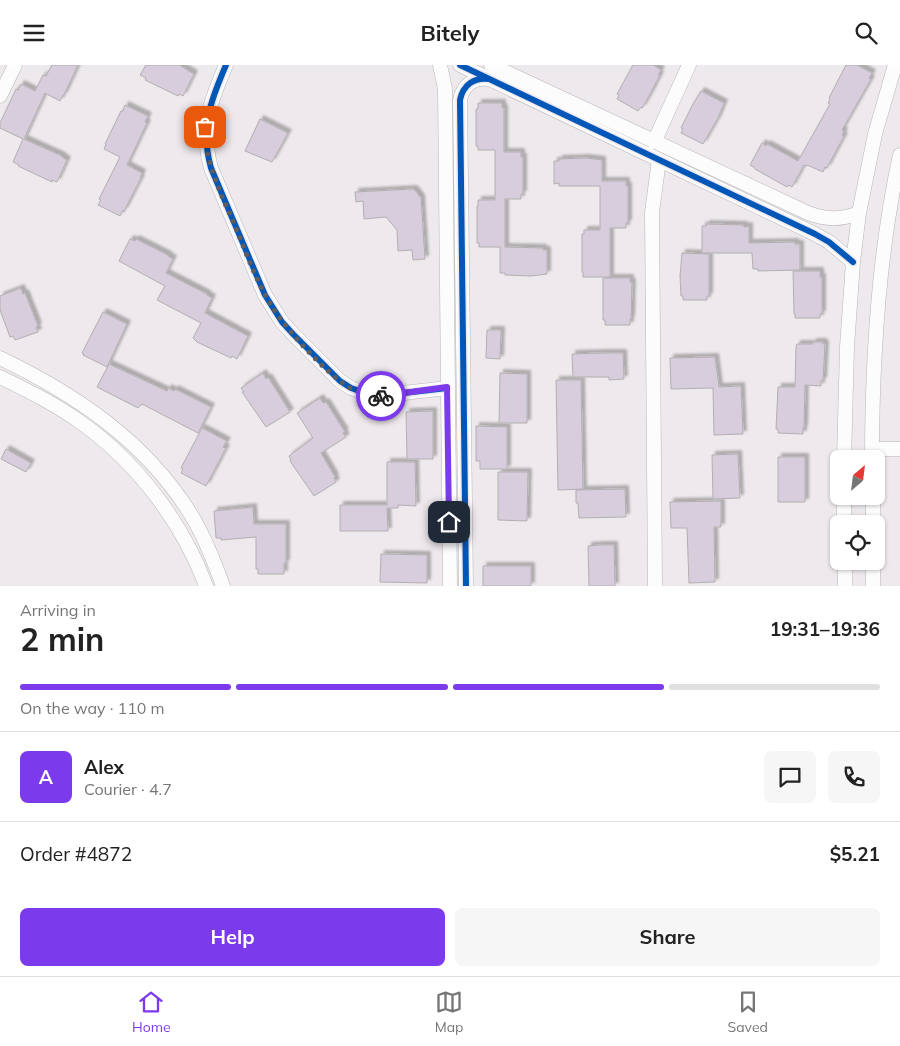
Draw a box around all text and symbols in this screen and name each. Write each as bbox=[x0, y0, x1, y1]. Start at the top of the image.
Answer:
icon: menu bbox=[20, 19, 48, 47]
text: Bitely bbox=[421, 19, 479, 47]
icon: search bbox=[852, 19, 880, 47]
pin bbox=[184, 106, 226, 148]
icon: bag bbox=[191, 113, 219, 141]
courier bbox=[356, 371, 406, 421]
icon: bike bbox=[367, 382, 395, 410]
north arrow bbox=[830, 450, 885, 505]
map controls bbox=[830, 450, 885, 570]
pin bbox=[428, 501, 470, 543]
icon: home bbox=[435, 508, 463, 536]
button: locate bbox=[830, 515, 885, 570]
text: Arriving in bbox=[20, 600, 96, 620]
text: 19:31–19:36 bbox=[770, 617, 880, 641]
text: 2 min bbox=[20, 619, 104, 659]
text: On the way · 110 m bbox=[20, 698, 165, 718]
button: chat bbox=[764, 751, 816, 803]
button: phone bbox=[828, 751, 880, 803]
text: Alex bbox=[84, 755, 124, 779]
text: A bbox=[39, 765, 53, 789]
text: Courier · 4.7 bbox=[84, 779, 172, 799]
text: Order #4872 bbox=[20, 842, 132, 866]
text: $5.21 bbox=[830, 842, 880, 866]
button: Help bbox=[20, 908, 445, 966]
button: Share bbox=[455, 908, 880, 966]
tab: Home bbox=[132, 988, 171, 1036]
tab: Map bbox=[435, 988, 464, 1036]
tab: Saved bbox=[728, 988, 768, 1036]

